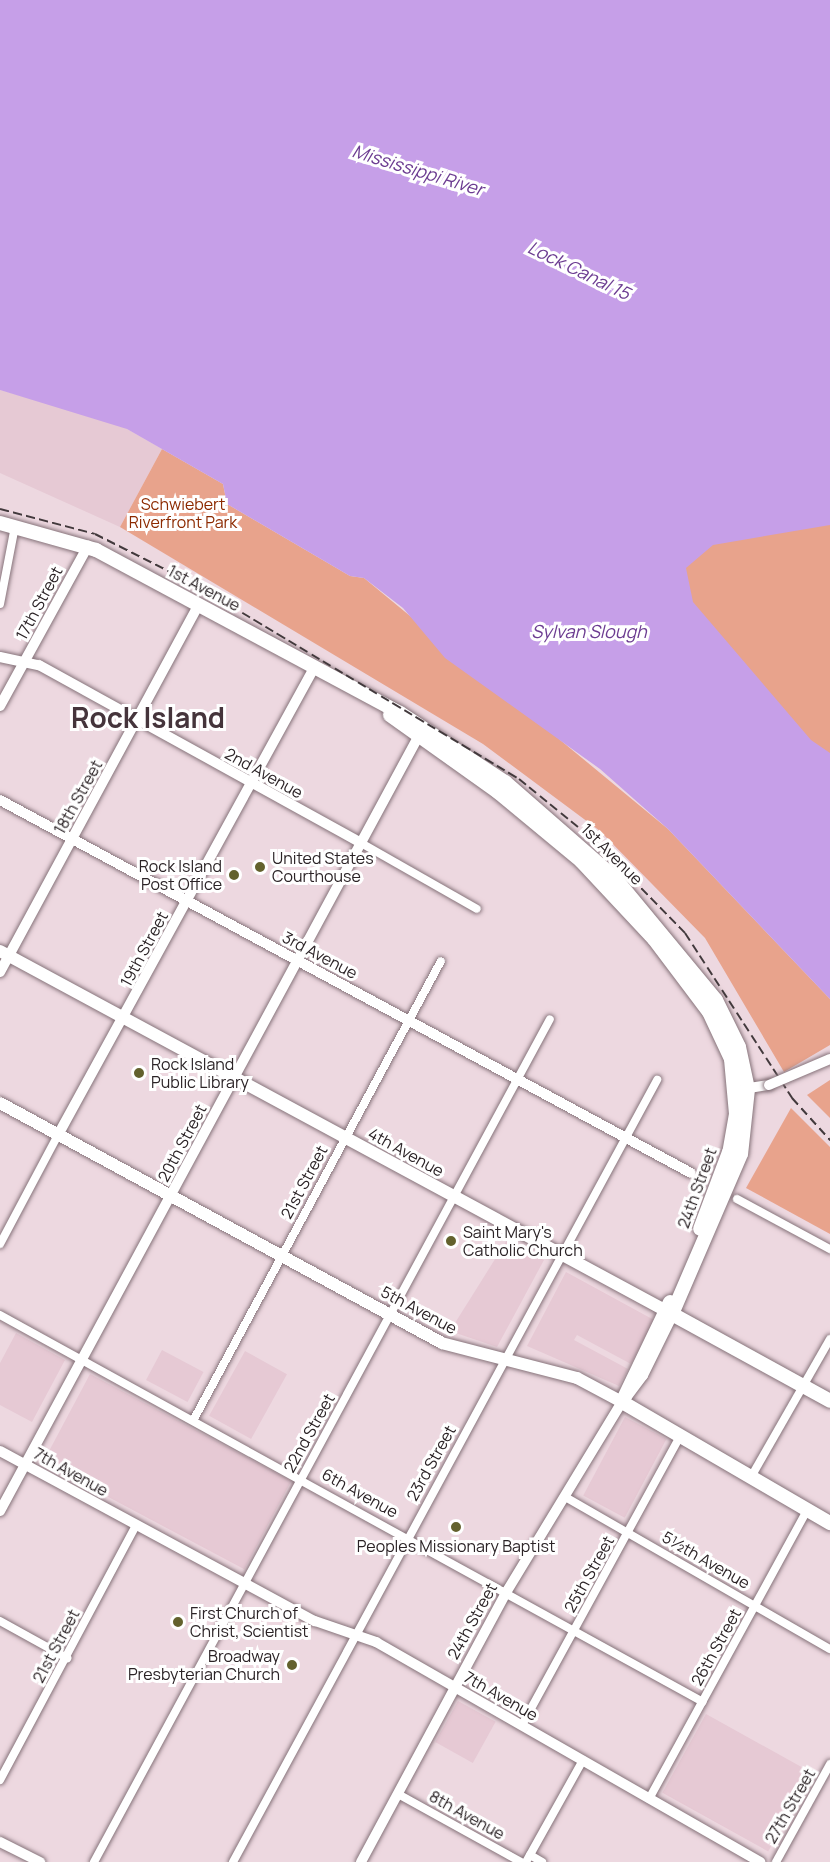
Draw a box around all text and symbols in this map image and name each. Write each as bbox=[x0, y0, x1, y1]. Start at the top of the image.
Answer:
water label: Mississippi River bbox=[350, 140, 486, 200]
water label: Lock Canal 15 bbox=[524, 236, 634, 304]
park label: Schwiebert Riverfront Park bbox=[129, 494, 237, 532]
street label: 1st Avenue bbox=[165, 561, 243, 615]
street label: 17th Street bbox=[12, 563, 66, 643]
water label: Sylvan Slough bbox=[531, 620, 647, 642]
district label: Rock Island bbox=[71, 700, 225, 734]
street label: 2nd Avenue bbox=[222, 744, 306, 802]
street label: 18th Street bbox=[50, 757, 106, 837]
street label: 1st Avenue bbox=[577, 819, 647, 889]
place label: United States Courthouse bbox=[272, 848, 374, 886]
place label: Rock Island Post Office bbox=[139, 856, 222, 894]
marker: United States Courthouse bbox=[253, 860, 267, 874]
marker: Rock Island Post Office bbox=[227, 868, 241, 882]
street label: 19th Street bbox=[116, 908, 172, 990]
street label: 3rd Avenue bbox=[279, 927, 361, 983]
place label: Rock Island Public Library bbox=[151, 1054, 249, 1092]
marker: Rock Island Public Library bbox=[132, 1066, 146, 1080]
street label: 20th Street bbox=[154, 1101, 210, 1185]
street label: 4th Avenue bbox=[365, 1123, 447, 1181]
street label: 21st Street bbox=[277, 1142, 331, 1222]
street label: 24th Street bbox=[674, 1145, 720, 1231]
place label: Saint Mary's Catholic Church bbox=[463, 1222, 583, 1260]
marker: Saint Mary's Catholic Church bbox=[444, 1234, 458, 1248]
street label: 5th Avenue bbox=[378, 1282, 460, 1338]
street label: 22nd Street bbox=[279, 1390, 339, 1476]
street label: 23rd Street bbox=[402, 1422, 460, 1504]
street label: 7th Avenue bbox=[31, 1444, 111, 1500]
street label: 6th Avenue bbox=[319, 1464, 401, 1522]
marker: Peoples Missionary Baptist bbox=[449, 1520, 463, 1534]
street label: 5½th Avenue bbox=[659, 1527, 753, 1593]
street label: 25th Street bbox=[560, 1532, 618, 1616]
place label: Peoples Missionary Baptist bbox=[357, 1536, 555, 1556]
street label: 24th Street bbox=[443, 1579, 501, 1663]
place label: First Church of Christ, Scientist bbox=[190, 1603, 308, 1641]
street label: 26th Street bbox=[687, 1605, 745, 1689]
street label: 21st Street bbox=[29, 1606, 83, 1686]
marker: First Church of Christ, Scientist bbox=[171, 1615, 185, 1629]
place label: Broadway Presbyterian Church bbox=[128, 1646, 280, 1684]
marker: Broadway Presbyterian Church bbox=[285, 1658, 299, 1672]
street label: 7th Avenue bbox=[461, 1667, 541, 1725]
street label: 27th Street bbox=[761, 1765, 819, 1847]
street label: 8th Avenue bbox=[426, 1786, 508, 1844]

